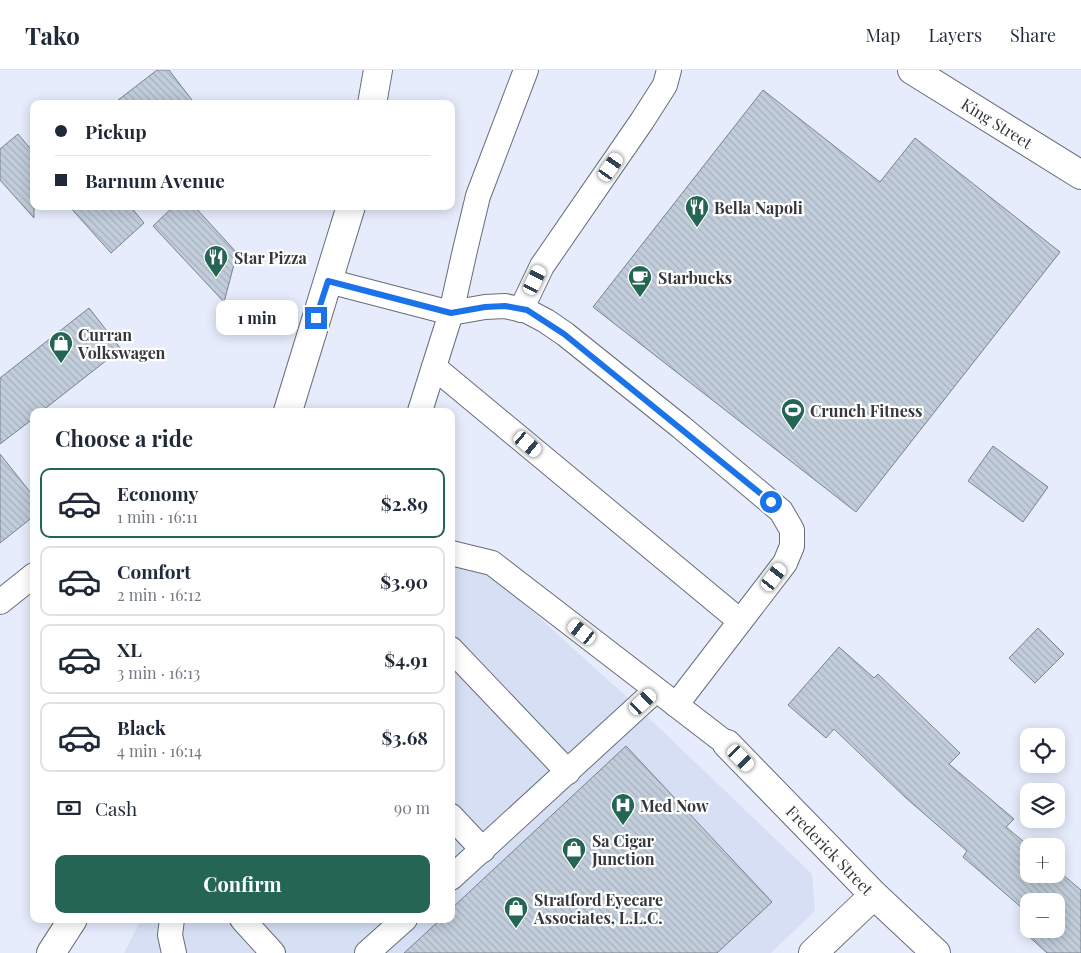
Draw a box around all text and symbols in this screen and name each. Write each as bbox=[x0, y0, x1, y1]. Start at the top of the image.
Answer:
text: Tako bbox=[25, 19, 80, 51]
text: Map bbox=[865, 23, 900, 47]
text: Layers bbox=[928, 23, 982, 47]
text: Share bbox=[1010, 23, 1056, 47]
street label: King Street bbox=[958, 93, 1037, 153]
text: Pickup bbox=[85, 118, 147, 144]
car bbox=[596, 150, 625, 184]
text: Barnum Avenue bbox=[85, 167, 225, 193]
restaurant icon: Bella Napoli bbox=[684, 194, 710, 228]
place label: Bella Napoli bbox=[714, 197, 803, 218]
restaurant icon: Star Pizza bbox=[203, 244, 229, 278]
place label: Star Pizza bbox=[234, 247, 308, 268]
car bbox=[521, 263, 548, 297]
cafe icon: Starbucks bbox=[627, 264, 653, 298]
place label: Starbucks bbox=[658, 267, 732, 288]
callout: 1 min bbox=[216, 300, 298, 336]
text: 1 min bbox=[237, 307, 277, 328]
route end bbox=[305, 307, 327, 329]
place label: Curran Volkswagen bbox=[77, 324, 166, 363]
shop icon: Curran Volkswagen bbox=[48, 330, 74, 364]
sports icon: Crunch Fitness bbox=[780, 397, 806, 431]
place label: Crunch Fitness bbox=[810, 400, 922, 421]
text: Choose a ride bbox=[55, 423, 193, 453]
car bbox=[511, 429, 544, 459]
text: Economy bbox=[117, 480, 198, 506]
icon: car bbox=[57, 481, 102, 526]
text: $2.89 bbox=[381, 490, 428, 516]
route start bbox=[760, 491, 782, 513]
text: 1 min · 16:11 bbox=[117, 506, 198, 527]
text: Comfort bbox=[117, 558, 191, 584]
icon: car bbox=[57, 559, 102, 604]
car bbox=[758, 561, 789, 593]
text: $3.90 bbox=[380, 568, 428, 594]
text: 2 min · 16:12 bbox=[117, 584, 201, 605]
car bbox=[565, 617, 598, 647]
text: XL bbox=[117, 636, 142, 662]
icon: car bbox=[57, 637, 102, 682]
text: $4.91 bbox=[384, 646, 428, 672]
text: 3 min · 16:13 bbox=[117, 662, 200, 683]
car bbox=[626, 686, 659, 718]
text: Black bbox=[117, 714, 166, 740]
icon: car bbox=[57, 715, 102, 760]
text: $3.68 bbox=[381, 724, 428, 750]
map controls bbox=[1020, 728, 1065, 938]
button: locate bbox=[1020, 728, 1065, 773]
text: 4 min · 16:14 bbox=[117, 740, 202, 761]
car bbox=[725, 742, 756, 774]
button: layers bbox=[1020, 783, 1065, 828]
hospital icon: Med Now bbox=[610, 792, 636, 826]
icon: cash bbox=[55, 794, 83, 822]
text: Cash bbox=[95, 795, 137, 821]
place label: Med Now bbox=[640, 795, 709, 816]
text: 90 m bbox=[394, 797, 430, 818]
street label: Frederick Street bbox=[782, 801, 878, 899]
place label: Sa Cigar Junction bbox=[591, 830, 655, 869]
shop icon: Sa Cigar Junction bbox=[561, 836, 587, 870]
button: + bbox=[1020, 838, 1065, 883]
button: Confirm bbox=[55, 855, 430, 913]
place label: Stratford Eyecare Associates, L.L.C. bbox=[533, 889, 663, 928]
button: − bbox=[1020, 893, 1065, 938]
shop icon: Stratford Eyecare Associates, L.L.C. bbox=[503, 895, 529, 929]

